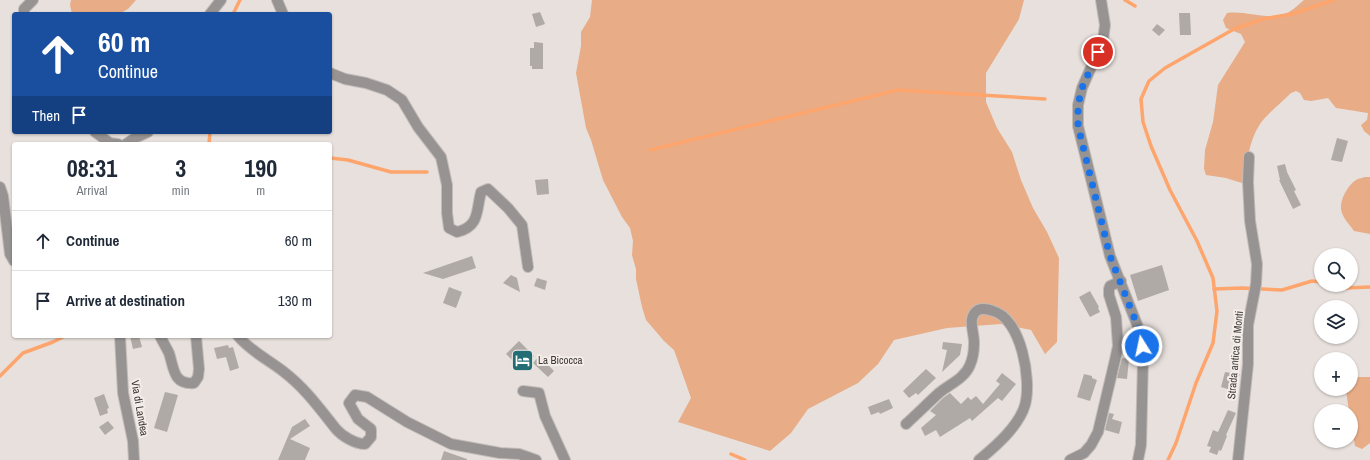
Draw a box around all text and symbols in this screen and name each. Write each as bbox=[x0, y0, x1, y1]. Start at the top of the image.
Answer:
text: 60 m bbox=[98, 23, 150, 61]
icon: ahead bbox=[32, 28, 84, 80]
pin bbox=[1081, 35, 1115, 69]
icon: arrive bbox=[1087, 41, 1109, 63]
text: Continue bbox=[98, 59, 158, 84]
icon: arrive bbox=[68, 104, 90, 126]
text: Then bbox=[32, 105, 60, 126]
text: 08:31 bbox=[67, 152, 117, 184]
text: 3 bbox=[175, 152, 186, 184]
text: 190 bbox=[244, 152, 277, 184]
text: Arrival bbox=[77, 182, 107, 199]
text: min bbox=[172, 182, 190, 199]
text: m bbox=[256, 182, 265, 199]
icon: ahead bbox=[32, 230, 54, 252]
text: Continue bbox=[66, 230, 119, 251]
text: 60 m bbox=[285, 230, 312, 251]
map controls bbox=[1314, 248, 1358, 448]
button: search bbox=[1314, 248, 1358, 292]
icon: arrive bbox=[32, 290, 54, 312]
text: Arrive at destination bbox=[66, 290, 185, 311]
text: 130 m bbox=[278, 290, 312, 311]
button: layers bbox=[1314, 300, 1358, 344]
street label: Strada antica di Monti bbox=[1224, 310, 1246, 400]
position arrow bbox=[1121, 325, 1163, 367]
hotel icon: La Bicocca bbox=[509, 347, 535, 373]
button: + bbox=[1314, 352, 1358, 396]
place label: La Bicocca bbox=[538, 353, 583, 367]
street label: Via di Landea bbox=[128, 379, 152, 437]
button: − bbox=[1314, 404, 1358, 448]

